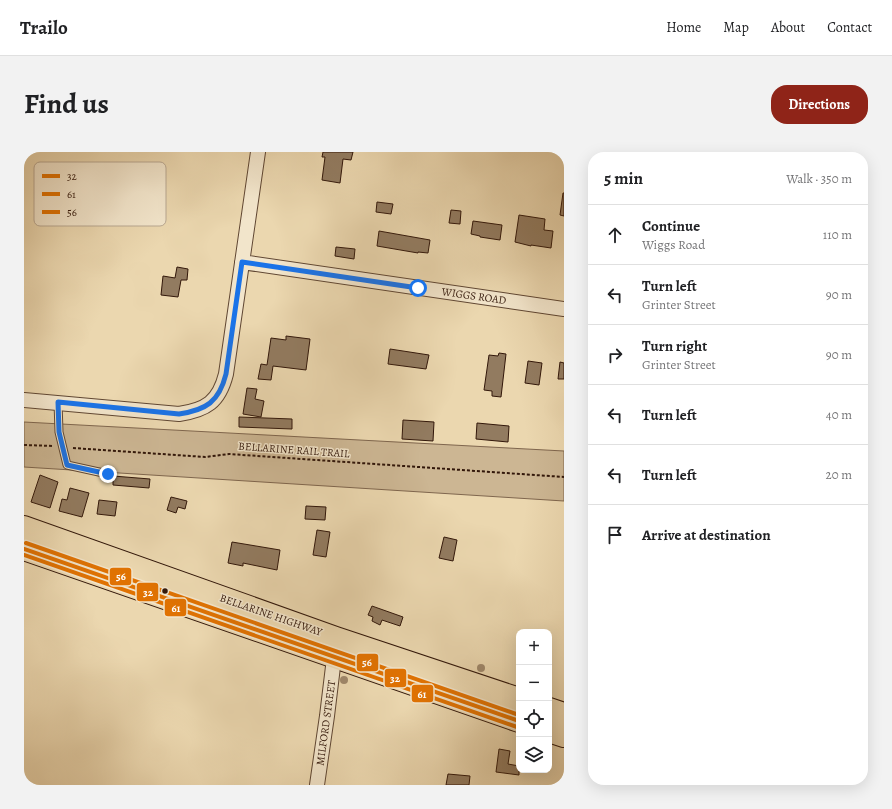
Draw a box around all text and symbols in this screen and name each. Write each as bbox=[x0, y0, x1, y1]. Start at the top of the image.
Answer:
text: Trailo bbox=[20, 15, 68, 41]
text: Home bbox=[666, 18, 701, 37]
text: Map bbox=[723, 18, 749, 37]
text: About bbox=[771, 18, 805, 37]
text: Contact bbox=[827, 18, 872, 37]
text: Find us bbox=[24, 85, 109, 123]
button: Directions bbox=[771, 85, 868, 124]
legend bbox=[34, 162, 166, 226]
text: 5 min bbox=[604, 167, 643, 190]
text: 32 bbox=[67, 169, 77, 184]
text: Walk · 350 m bbox=[786, 170, 852, 187]
text: 61 bbox=[67, 187, 76, 202]
text: 56 bbox=[67, 205, 77, 220]
text: Continue bbox=[642, 216, 700, 236]
icon: ahead bbox=[604, 224, 626, 246]
text: 110 m bbox=[823, 226, 852, 243]
text: Wiggs Road bbox=[642, 236, 705, 253]
text: Turn left bbox=[642, 276, 697, 296]
route start bbox=[409, 279, 427, 297]
street label: WIGGS ROAD bbox=[440, 284, 508, 308]
icon: left bbox=[604, 284, 626, 306]
text: 90 m bbox=[826, 286, 852, 303]
text: Grinter Street bbox=[642, 296, 716, 313]
text: Turn right bbox=[642, 336, 707, 356]
icon: right bbox=[604, 344, 626, 366]
text: 90 m bbox=[826, 346, 852, 363]
text: Grinter Street bbox=[642, 356, 716, 373]
icon: left bbox=[604, 404, 626, 426]
text: Turn left bbox=[642, 405, 697, 425]
text: 40 m bbox=[826, 406, 852, 423]
street label: BELLARINE RAIL TRAIL bbox=[238, 439, 351, 461]
icon: left bbox=[604, 464, 626, 486]
route end bbox=[99, 465, 117, 483]
text: Turn left bbox=[642, 465, 697, 485]
text: 20 m bbox=[826, 466, 852, 483]
icon: arrive bbox=[604, 524, 626, 546]
text: Arrive at destination bbox=[642, 525, 771, 545]
line badge: 56 bbox=[109, 567, 132, 586]
text: 56 bbox=[116, 569, 126, 584]
line badge: 32 bbox=[136, 582, 159, 602]
text: 32 bbox=[143, 585, 154, 600]
unlabelled marker bbox=[160, 586, 170, 596]
street label: BELLARINE HIGHWAY bbox=[218, 590, 325, 640]
line badge: 61 bbox=[164, 598, 187, 617]
text: 61 bbox=[171, 601, 181, 616]
map controls bbox=[516, 629, 552, 773]
button: + bbox=[516, 629, 552, 665]
line badge: 56 bbox=[356, 653, 379, 672]
text: 56 bbox=[362, 655, 372, 670]
button: − bbox=[516, 665, 552, 701]
line badge: 32 bbox=[384, 668, 407, 688]
text: 32 bbox=[390, 671, 401, 686]
street label: MILFORD STREET bbox=[313, 679, 339, 767]
line badge: 61 bbox=[411, 684, 434, 703]
text: 61 bbox=[417, 687, 427, 702]
button: locate bbox=[516, 701, 552, 737]
button: layers bbox=[516, 737, 552, 773]

